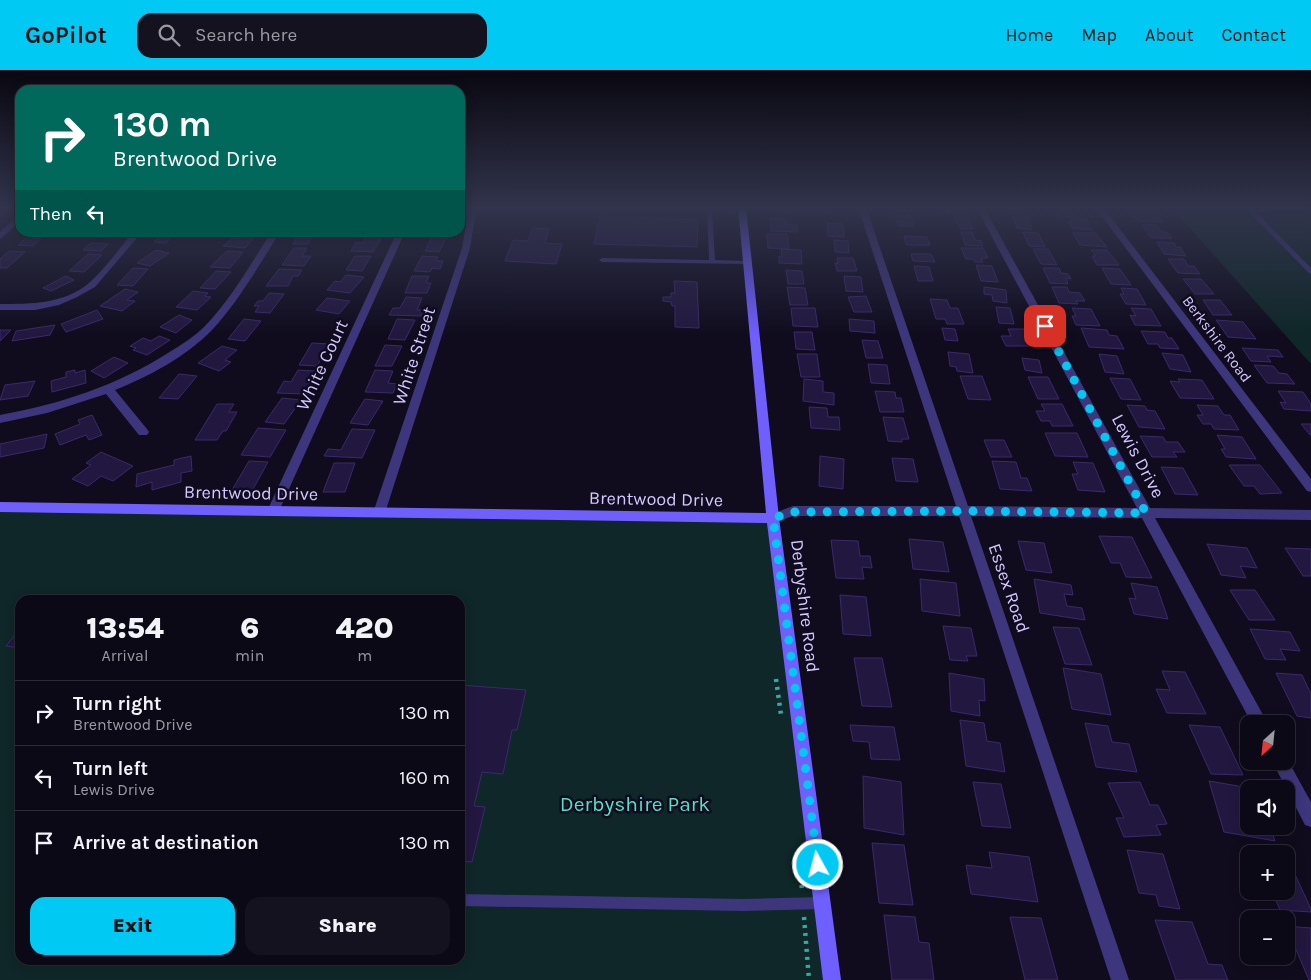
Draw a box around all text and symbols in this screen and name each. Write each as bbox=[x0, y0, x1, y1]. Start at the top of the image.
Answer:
search box bbox=[137, 13, 487, 58]
text: GoPilot bbox=[25, 21, 107, 49]
icon: search bbox=[155, 21, 183, 49]
text: Search here bbox=[195, 24, 297, 46]
text: Home bbox=[1005, 24, 1053, 46]
text: Map bbox=[1081, 24, 1117, 46]
text: About bbox=[1145, 24, 1194, 46]
text: Contact bbox=[1222, 24, 1286, 46]
text: 130 m bbox=[113, 104, 211, 145]
icon: right bbox=[30, 105, 95, 170]
text: Brentwood Drive bbox=[113, 146, 277, 172]
icon: left bbox=[82, 200, 110, 228]
text: Then bbox=[30, 203, 72, 225]
street label: Berkshire Road bbox=[1179, 292, 1255, 386]
street label: White Street bbox=[388, 304, 440, 408]
pin bbox=[1024, 305, 1066, 347]
icon: arrive bbox=[1031, 312, 1059, 340]
street label: White Court bbox=[291, 316, 353, 414]
street label: Lewis Drive bbox=[1107, 410, 1169, 502]
street label: Brentwood Drive bbox=[184, 481, 318, 505]
street label: Brentwood Drive bbox=[589, 487, 723, 511]
street label: Derbyshire Road bbox=[786, 538, 824, 674]
street label: Essex Road bbox=[983, 540, 1035, 636]
text: 13:54 bbox=[86, 610, 164, 646]
text: 6 bbox=[240, 610, 259, 646]
text: 420 bbox=[336, 610, 394, 646]
text: Arrival bbox=[102, 646, 148, 665]
text: min bbox=[235, 646, 264, 665]
text: m bbox=[357, 646, 372, 665]
text: Turn right bbox=[73, 693, 162, 715]
icon: right bbox=[30, 699, 58, 727]
text: 130 m bbox=[399, 702, 450, 724]
text: Brentwood Drive bbox=[73, 715, 192, 734]
north arrow bbox=[1240, 715, 1295, 770]
map controls bbox=[1240, 715, 1295, 965]
text: Turn left bbox=[73, 758, 148, 780]
icon: left bbox=[30, 764, 58, 792]
text: 160 m bbox=[399, 767, 450, 789]
text: Lewis Drive bbox=[73, 780, 155, 799]
button: sound bbox=[1240, 780, 1295, 835]
park label: Derbyshire Park bbox=[560, 792, 710, 816]
icon: arrive bbox=[30, 829, 58, 857]
text: Arrive at destination bbox=[73, 832, 259, 854]
text: 130 m bbox=[399, 832, 450, 854]
position arrow bbox=[791, 838, 843, 890]
button: + bbox=[1240, 845, 1295, 900]
button: Exit bbox=[30, 897, 235, 955]
button: Share bbox=[245, 897, 450, 955]
button: − bbox=[1240, 910, 1295, 965]

